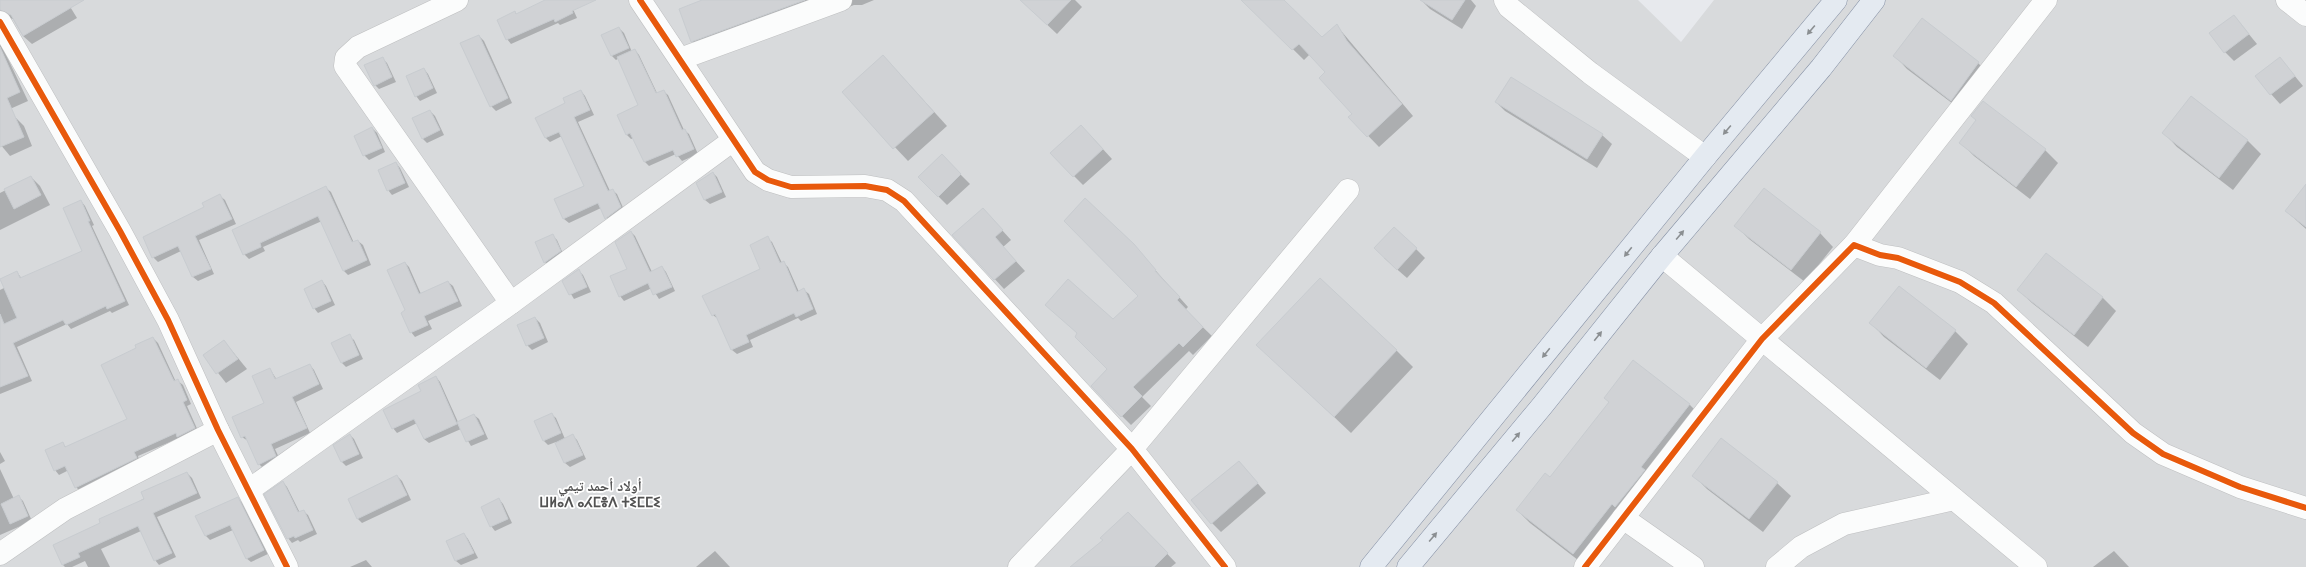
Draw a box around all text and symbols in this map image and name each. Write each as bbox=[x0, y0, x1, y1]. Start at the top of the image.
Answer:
one-way arrow bbox=[1806, 25, 1815, 35]
one-way arrow bbox=[1723, 124, 1732, 135]
one-way arrow bbox=[1675, 230, 1684, 241]
one-way arrow bbox=[1623, 247, 1632, 258]
one-way arrow bbox=[1593, 331, 1602, 342]
one-way arrow bbox=[1542, 348, 1550, 359]
one-way arrow bbox=[1512, 432, 1521, 443]
district label: أولاد أحمد تيمي ⵡⵍⴰⴷ ⴰⵃⵎⴻⴷ ⵜⵉⵎⵎⵉ bbox=[539, 478, 661, 510]
one-way arrow bbox=[1428, 532, 1437, 542]

